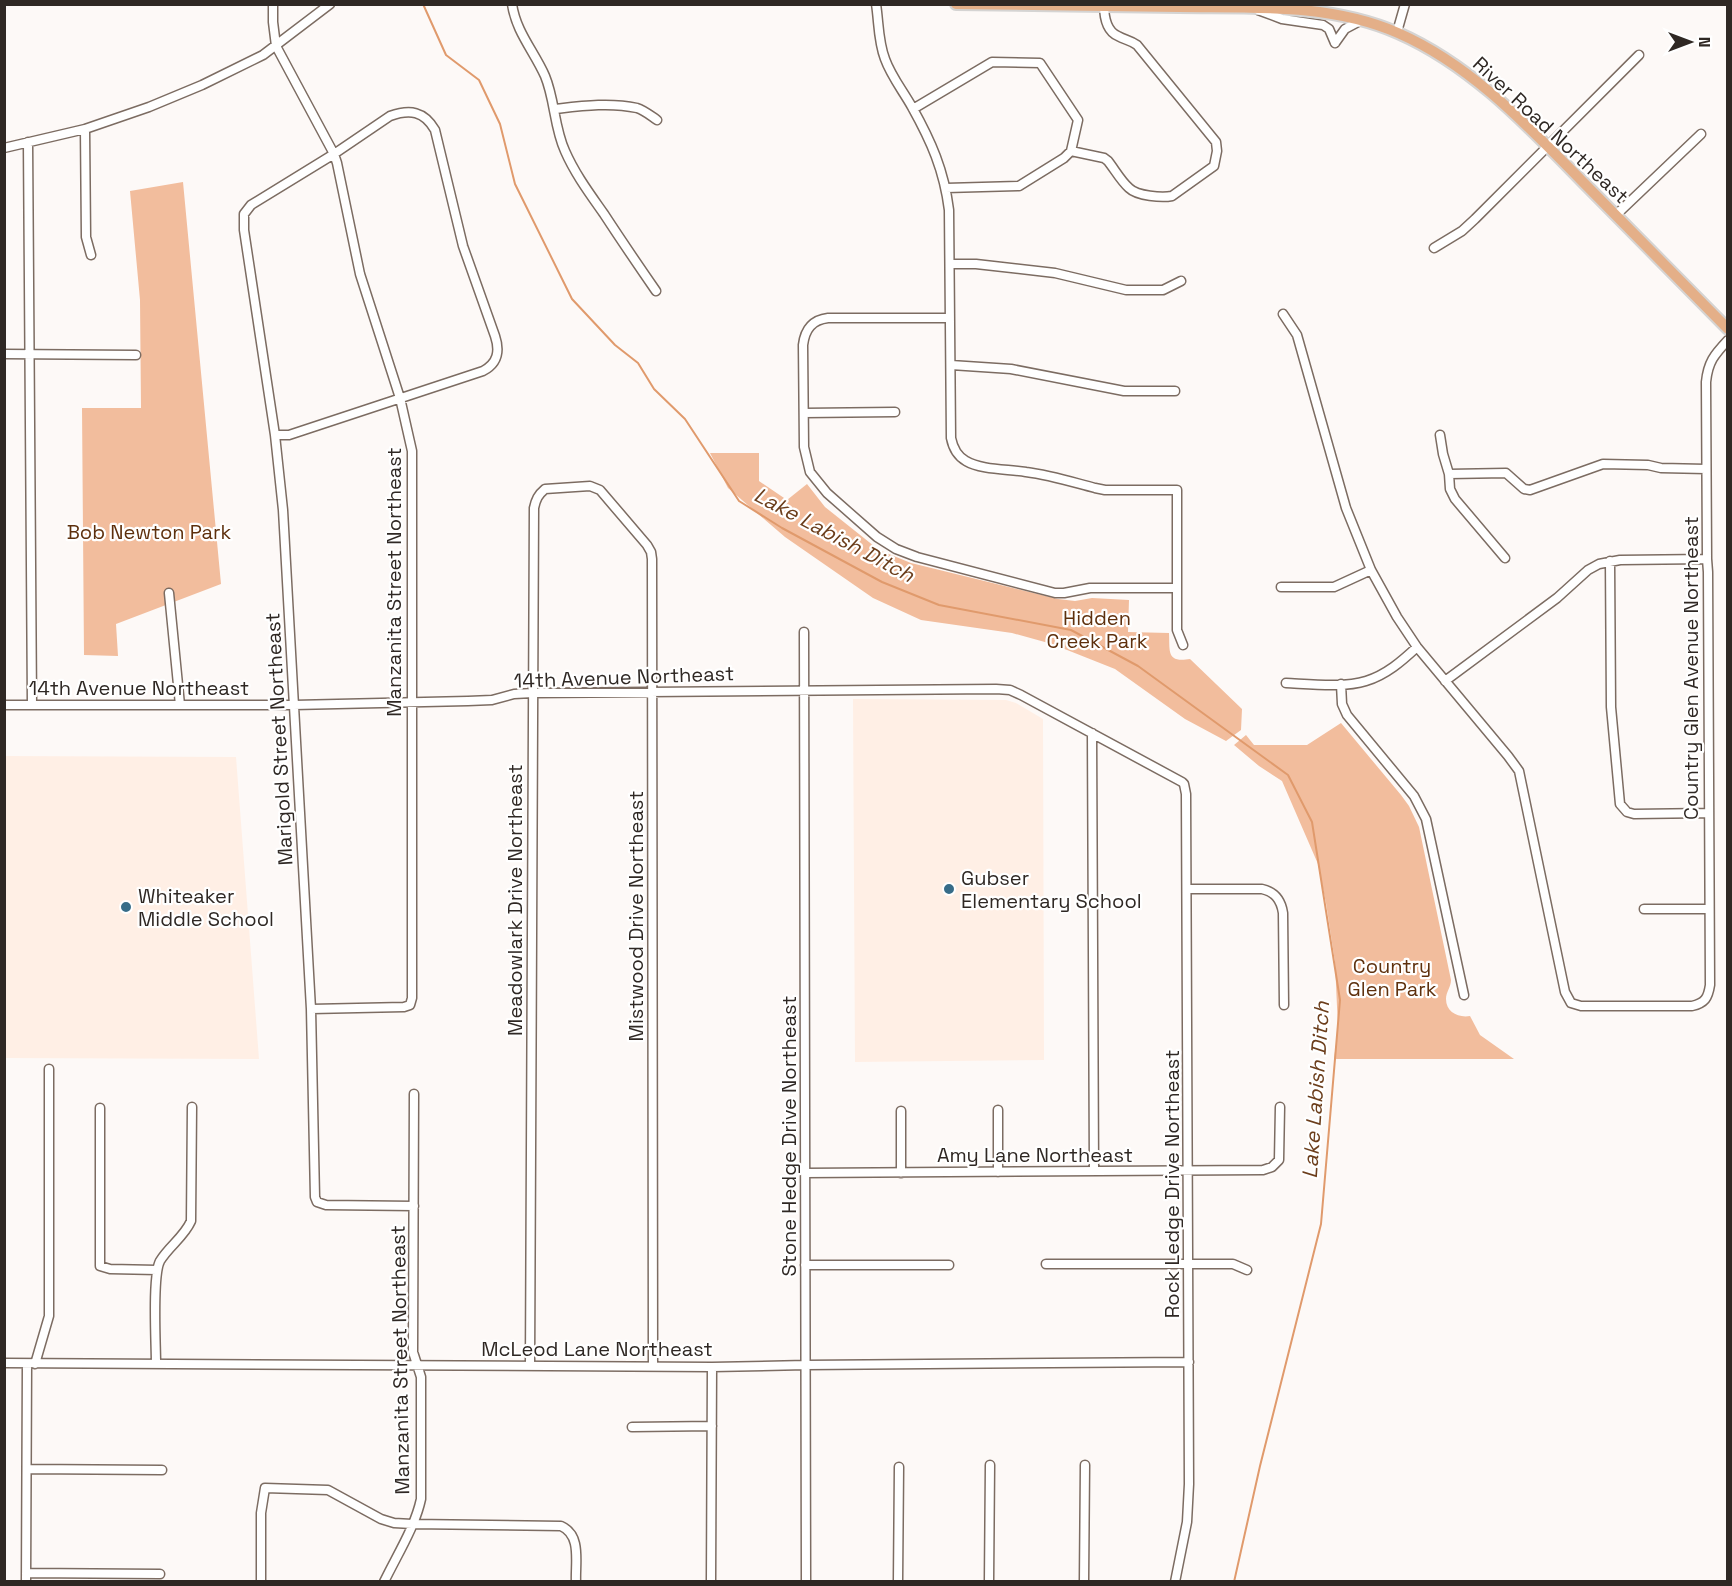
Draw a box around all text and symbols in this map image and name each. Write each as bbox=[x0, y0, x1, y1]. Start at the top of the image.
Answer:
north arrow bbox=[1660, 12, 1720, 72]
text: N bbox=[1694, 37, 1715, 47]
street label: River Road Northeast bbox=[1468, 51, 1634, 209]
street label: Manzanita Street Northeast bbox=[381, 447, 407, 717]
water label: Lake Labish Ditch bbox=[750, 481, 920, 589]
street label: Country Glen Avenue Northeast bbox=[1678, 516, 1704, 820]
park label: Bob Newton Park bbox=[67, 519, 232, 545]
park label: Hidden Creek Park bbox=[1046, 605, 1148, 654]
street label: Marigold Street Northeast bbox=[259, 612, 299, 866]
street label: 14th Avenue Northeast bbox=[513, 660, 735, 694]
street label: 14th Avenue Northeast bbox=[29, 675, 249, 701]
street label: Meadowlark Drive Northeast bbox=[502, 764, 528, 1036]
street label: Mistwood Drive Northeast bbox=[623, 791, 649, 1041]
place label: Gubser Elementary School bbox=[961, 865, 1142, 914]
marker: Gubser Elementary School bbox=[942, 882, 956, 896]
place label: Whiteaker Middle School bbox=[138, 883, 274, 932]
marker: Whiteaker Middle School bbox=[119, 900, 133, 914]
park label: Country Glen Park bbox=[1348, 953, 1437, 1002]
street label: Stone Hedge Drive Northeast bbox=[776, 996, 802, 1276]
water label: Lake Labish Ditch bbox=[1296, 999, 1335, 1179]
street label: Rock Ledge Drive Northeast bbox=[1159, 1050, 1185, 1318]
street label: Amy Lane Northeast bbox=[937, 1142, 1133, 1168]
street label: Manzanita Street Northeast bbox=[385, 1225, 415, 1495]
street label: McLeod Lane Northeast bbox=[481, 1336, 713, 1362]

